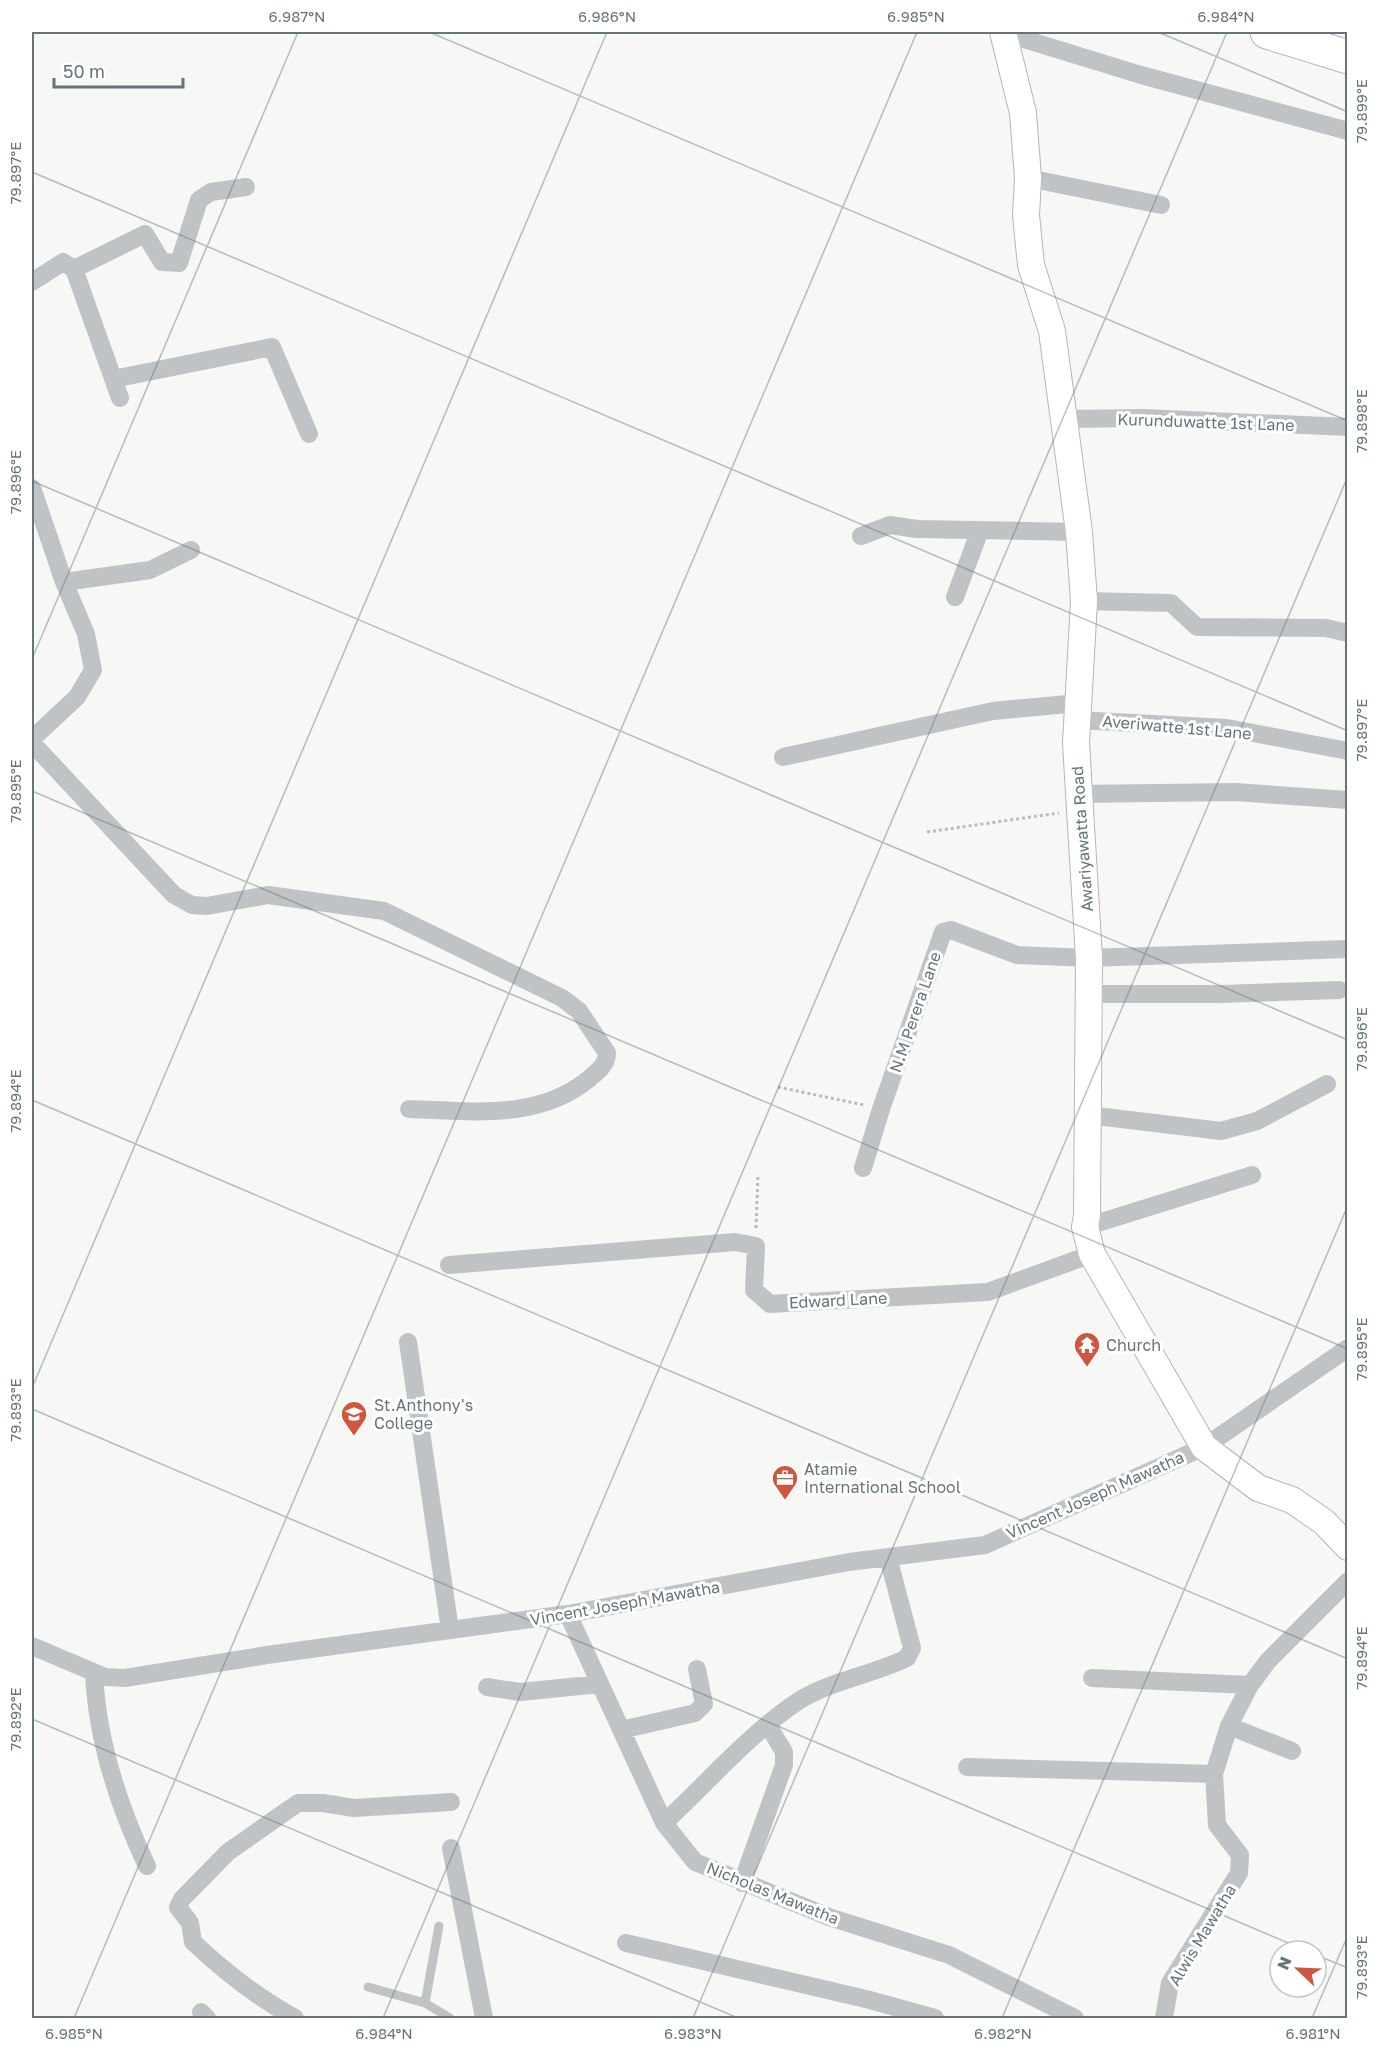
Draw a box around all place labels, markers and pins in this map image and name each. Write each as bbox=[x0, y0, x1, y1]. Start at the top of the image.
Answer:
temple icon: Church bbox=[1072, 1330, 1102, 1368]
place label: Church bbox=[1106, 1335, 1161, 1355]
place label: St.Anthony's College bbox=[374, 1395, 473, 1433]
school or university icon: St.Anthony's College bbox=[339, 1399, 369, 1437]
place label: Atamie International School bbox=[804, 1459, 961, 1497]
office icon: Atamie International School bbox=[770, 1463, 800, 1501]

